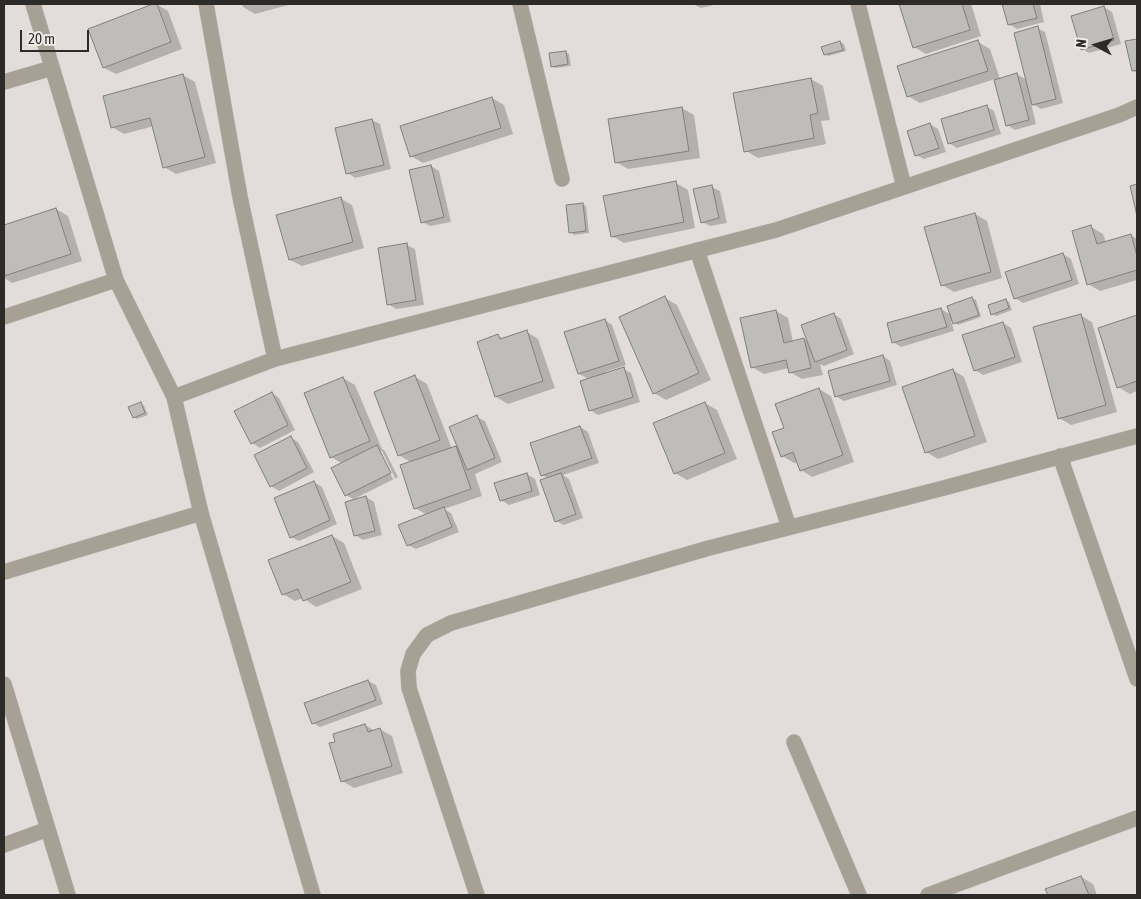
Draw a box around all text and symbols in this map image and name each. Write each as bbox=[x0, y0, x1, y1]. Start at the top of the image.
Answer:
scale bar bbox=[22, 20, 91, 52]
north arrow bbox=[1071, 20, 1121, 70]
text: 20 m bbox=[28, 30, 55, 47]
text: N bbox=[1073, 38, 1089, 48]

